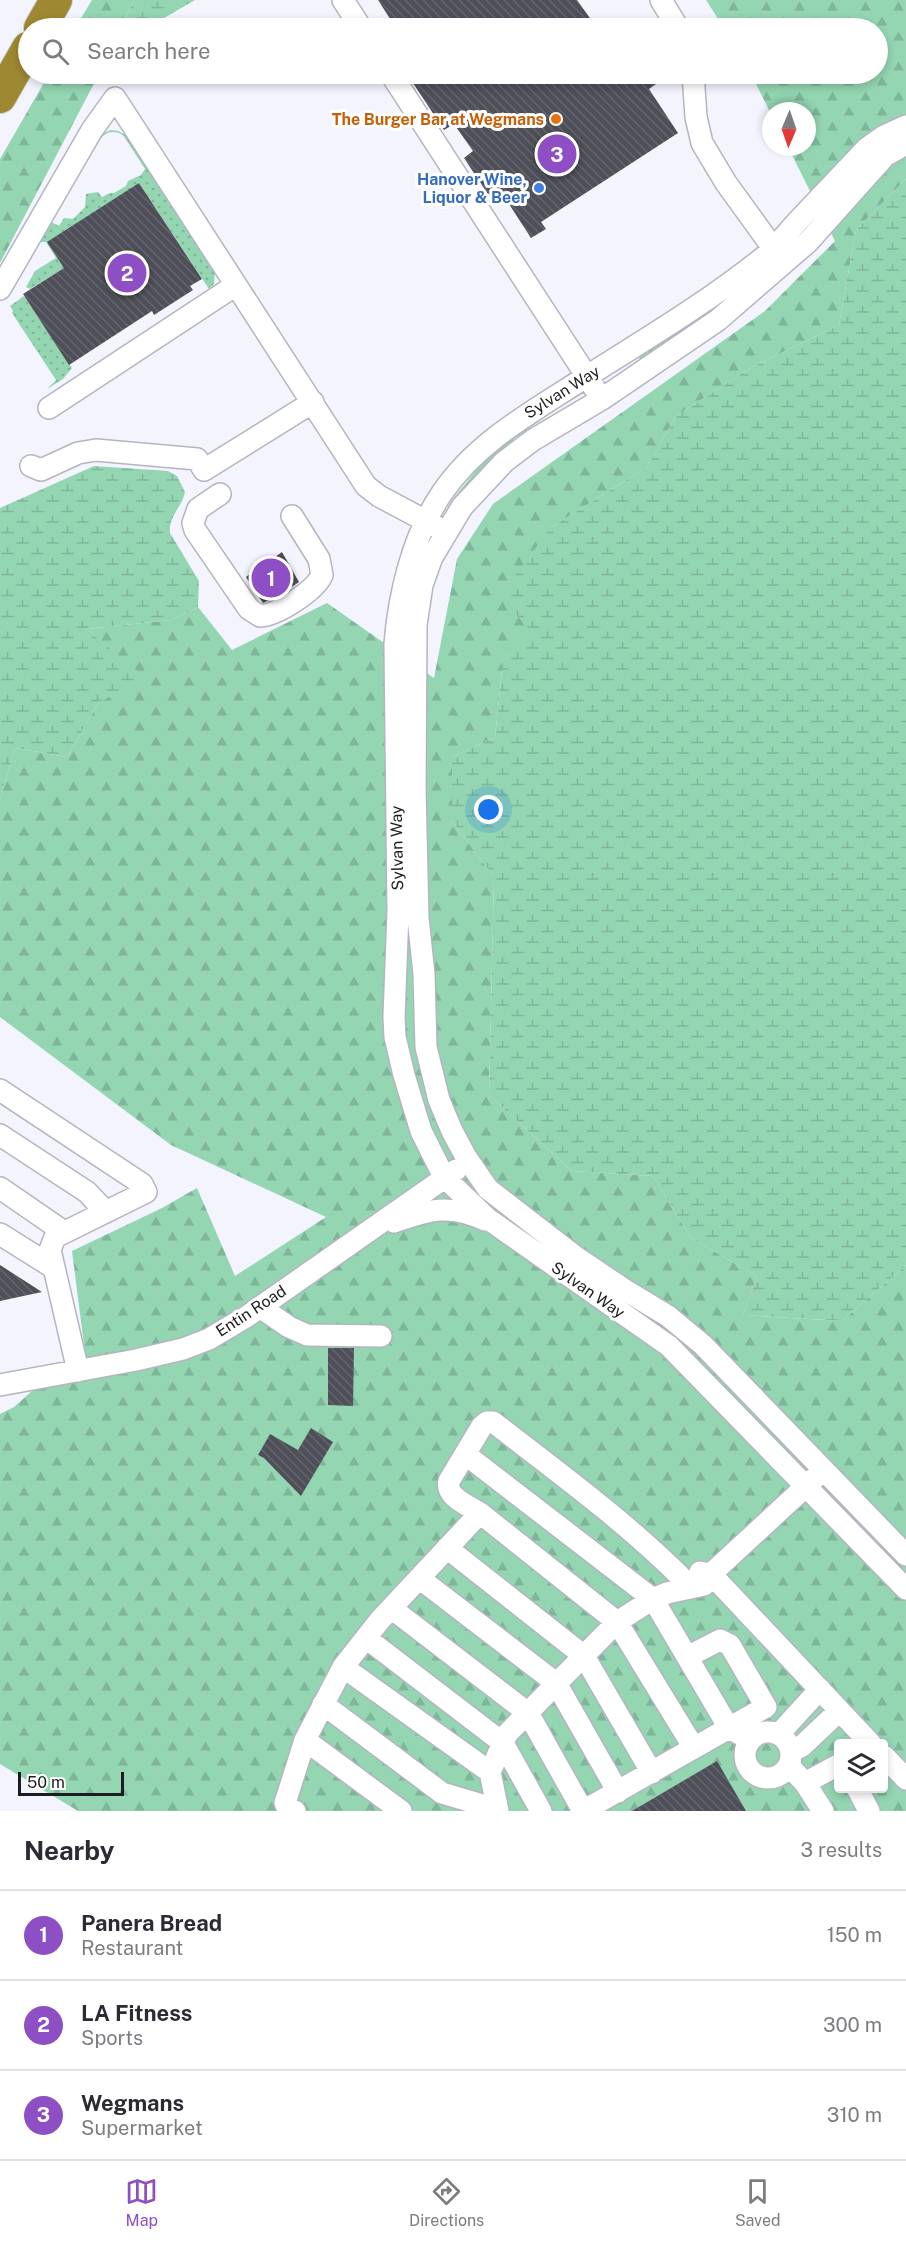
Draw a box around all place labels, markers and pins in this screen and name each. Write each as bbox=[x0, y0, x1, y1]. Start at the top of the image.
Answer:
place label: The Burger Bar at Wegmans bbox=[332, 110, 544, 129]
marker: The Burger Bar at Wegmans bbox=[549, 112, 563, 126]
pin: 3 bbox=[538, 132, 576, 176]
place label: Hanover Wine, Liquor & Beer bbox=[417, 170, 527, 207]
marker: Hanover Wine, Liquor & Beer bbox=[532, 181, 546, 195]
pin: 2 bbox=[108, 250, 146, 296]
pin: 1 bbox=[252, 556, 290, 600]

